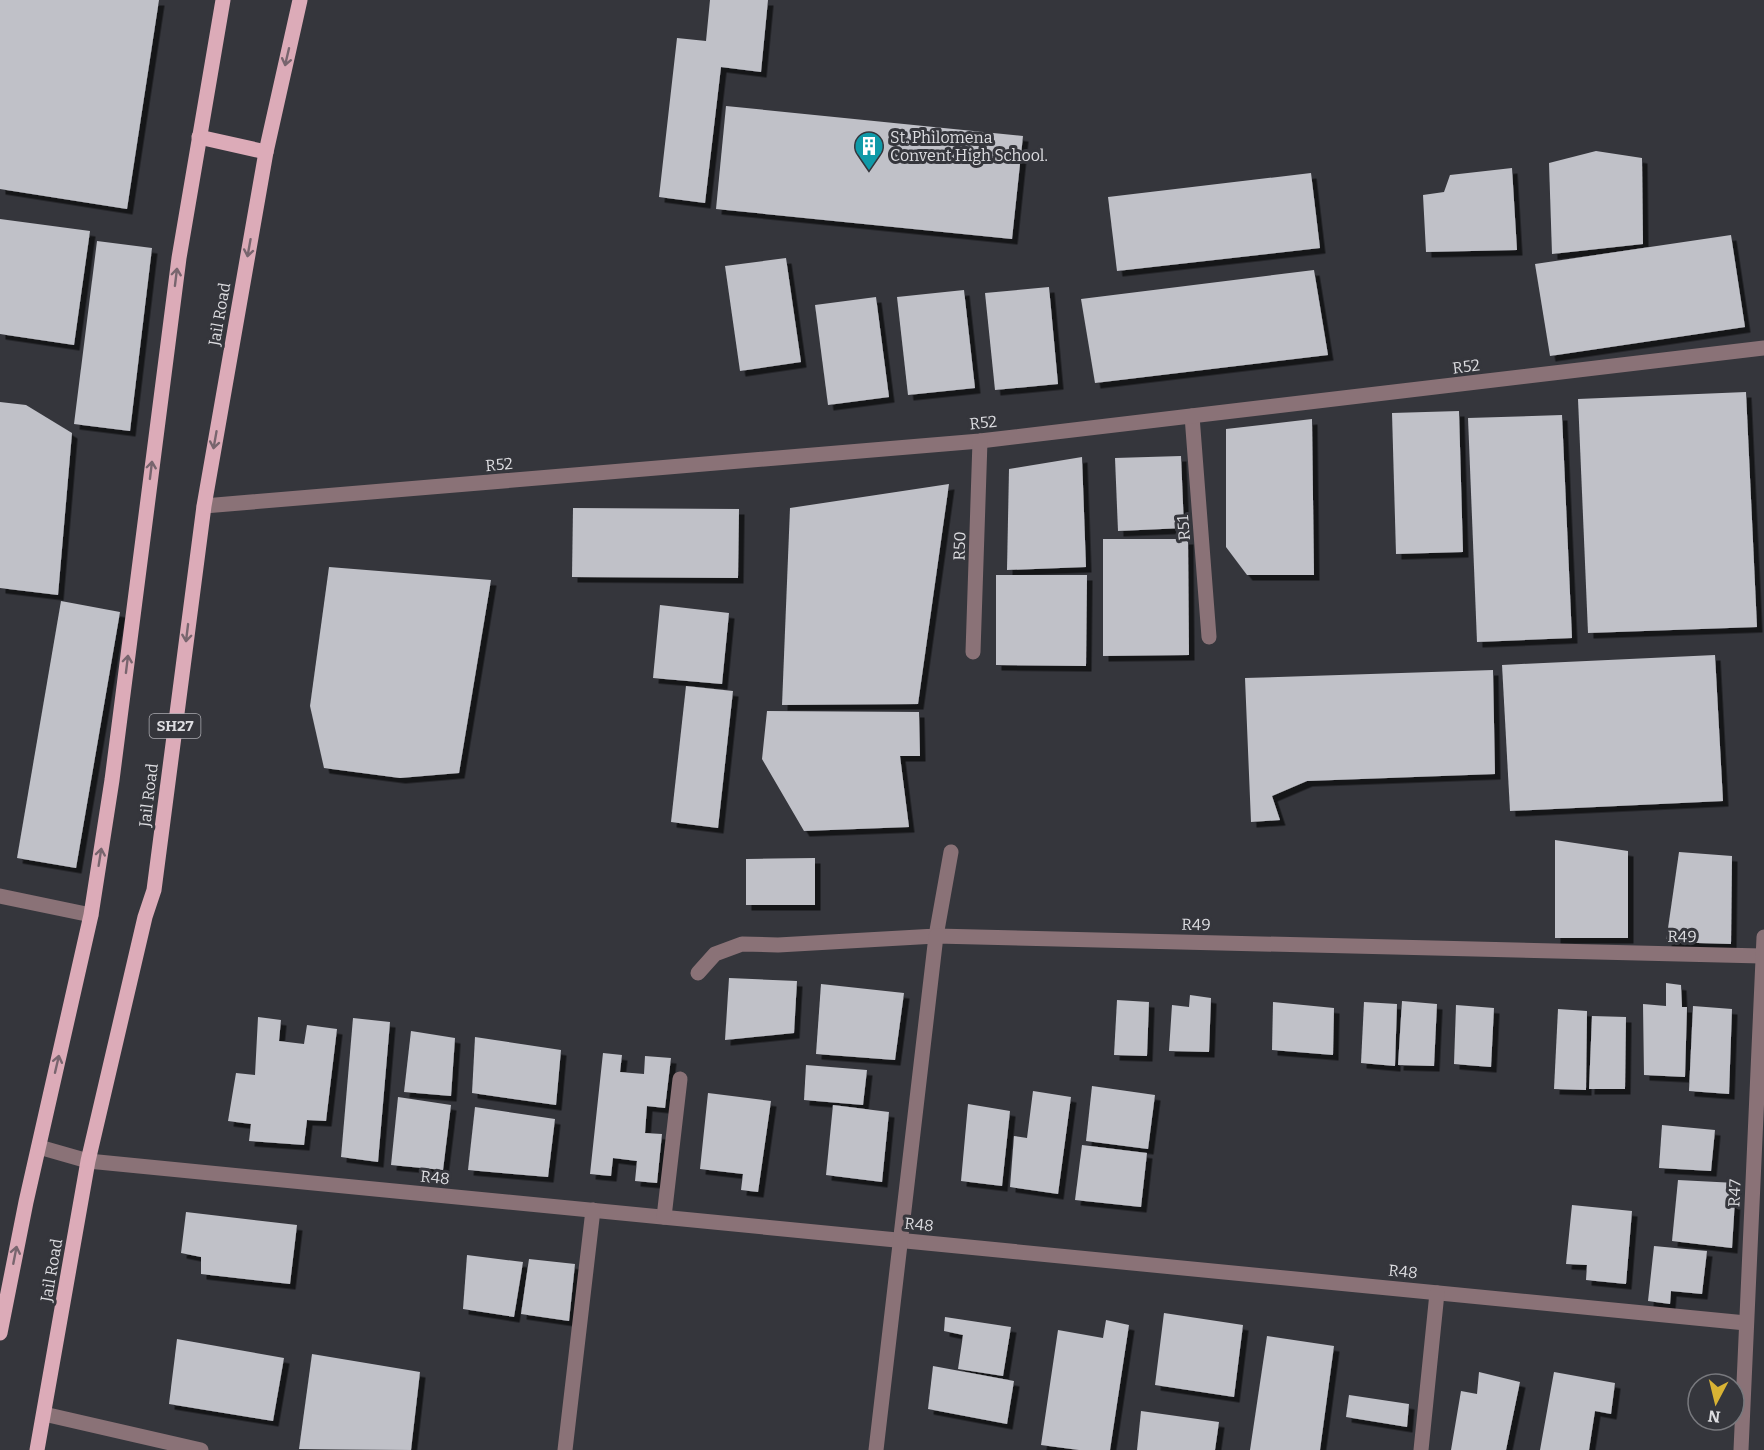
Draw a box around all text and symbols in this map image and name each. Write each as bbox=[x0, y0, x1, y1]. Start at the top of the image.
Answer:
one-way arrow bbox=[281, 47, 293, 66]
place label: St. Philomena Convent High School. bbox=[890, 128, 1048, 165]
building icon: St. Philomena Convent High School. bbox=[853, 130, 885, 172]
one-way arrow bbox=[243, 238, 254, 258]
one-way arrow bbox=[171, 267, 182, 287]
street label: Jail Road bbox=[204, 280, 234, 348]
street label: R52 bbox=[1451, 355, 1481, 378]
street label: R52 bbox=[968, 412, 998, 433]
one-way arrow bbox=[209, 430, 220, 450]
street label: R52 bbox=[485, 454, 514, 475]
one-way arrow bbox=[146, 461, 157, 481]
street label: R51 bbox=[1173, 514, 1194, 541]
street label: R50 bbox=[949, 531, 970, 561]
one-way arrow bbox=[182, 623, 193, 643]
one-way arrow bbox=[121, 654, 132, 674]
road number: SH27 bbox=[150, 714, 201, 738]
street label: Jail Road bbox=[135, 762, 162, 829]
one-way arrow bbox=[95, 847, 106, 867]
street label: R49 bbox=[1181, 915, 1211, 934]
street label: R49 bbox=[1667, 927, 1697, 946]
one-way arrow bbox=[52, 1055, 64, 1074]
street label: R48 bbox=[419, 1167, 451, 1188]
street label: R47 bbox=[1724, 1179, 1745, 1207]
street label: R48 bbox=[903, 1214, 935, 1235]
street label: Jail Road bbox=[36, 1236, 66, 1304]
one-way arrow bbox=[10, 1245, 22, 1264]
street label: R48 bbox=[1387, 1261, 1419, 1282]
north arrow bbox=[1686, 1372, 1746, 1432]
text: N bbox=[1707, 1406, 1722, 1427]

